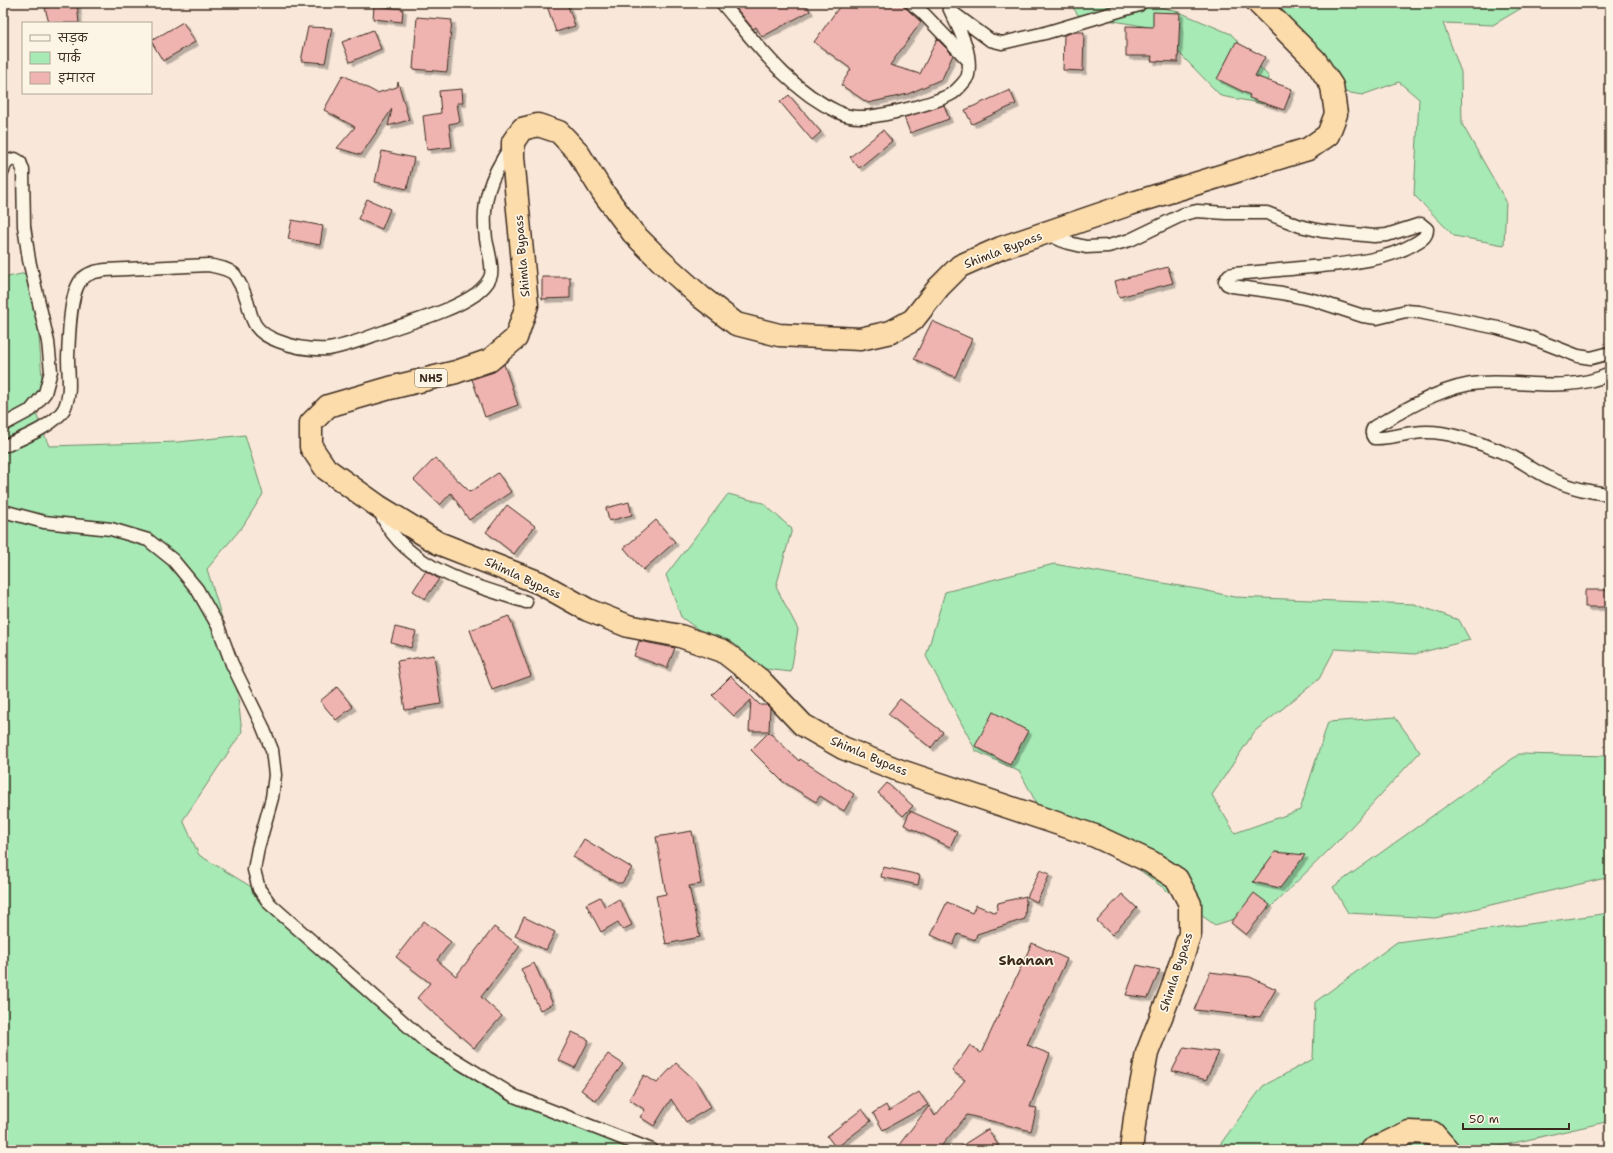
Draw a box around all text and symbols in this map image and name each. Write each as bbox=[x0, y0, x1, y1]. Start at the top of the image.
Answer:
legend bbox=[22, 22, 152, 94]
text: सड़क bbox=[57, 30, 89, 46]
text: पार्क bbox=[57, 48, 82, 66]
text: इमारत bbox=[58, 70, 96, 86]
street label: Shimla Bypass bbox=[510, 214, 534, 298]
street label: Shimla Bypass bbox=[962, 228, 1044, 272]
road number: NH5 bbox=[415, 369, 447, 387]
street label: Shimla Bypass bbox=[482, 553, 564, 603]
street label: Shimla Bypass bbox=[828, 733, 910, 779]
street label: Shimla Bypass bbox=[1156, 930, 1196, 1014]
district label: Shanan bbox=[998, 951, 1054, 969]
scale bar bbox=[1463, 1105, 1569, 1131]
text: 50 m bbox=[1469, 1111, 1499, 1127]

